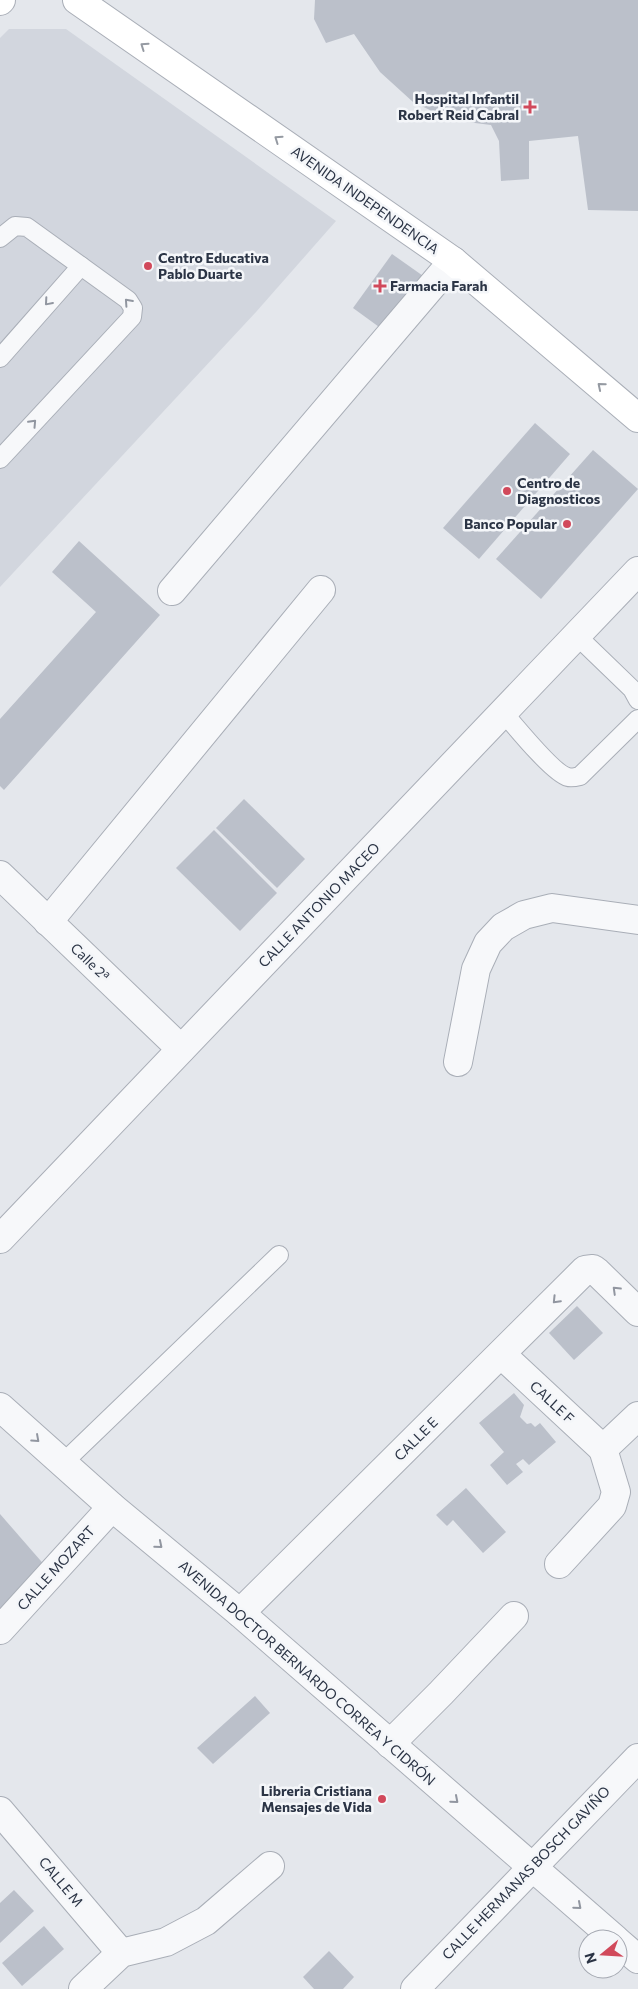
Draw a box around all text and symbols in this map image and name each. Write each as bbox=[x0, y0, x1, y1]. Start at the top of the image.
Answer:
one-way arrow bbox=[140, 43, 149, 53]
place label: Hospital Infantil Robert Reid Cabral bbox=[398, 90, 519, 123]
marker: Hospital Infantil Robert Reid Cabral bbox=[523, 100, 537, 114]
one-way arrow bbox=[274, 136, 284, 145]
street label: AVENIDA INDEPENDENCIA bbox=[288, 142, 443, 257]
place label: Centro Educativa Pablo Duarte bbox=[158, 249, 269, 282]
marker: Centro Educativa Pablo Duarte bbox=[142, 260, 154, 272]
place label: Farmacia Farah bbox=[390, 277, 488, 294]
marker: Farmacia Farah bbox=[374, 280, 386, 292]
one-way arrow bbox=[45, 297, 54, 306]
one-way arrow bbox=[124, 299, 133, 308]
one-way arrow bbox=[598, 384, 607, 392]
one-way arrow bbox=[27, 420, 36, 429]
place label: Centro de Diagnosticos bbox=[517, 474, 601, 507]
marker: Centro de Diagnosticos bbox=[501, 485, 513, 497]
place label: Banco Popular bbox=[464, 515, 557, 532]
marker: Banco Popular bbox=[561, 518, 573, 530]
street label: CALLE ANTONIO MACEO bbox=[255, 839, 383, 971]
street label: Calle 2ª bbox=[67, 939, 113, 984]
one-way arrow bbox=[612, 1287, 621, 1296]
one-way arrow bbox=[553, 1294, 562, 1303]
street label: CALLE F bbox=[527, 1377, 578, 1426]
street label: CALLE E bbox=[390, 1413, 441, 1464]
one-way arrow bbox=[31, 1433, 40, 1442]
street label: CALLE MOZART bbox=[13, 1522, 98, 1613]
one-way arrow bbox=[154, 1540, 163, 1549]
street label: AVENIDA DOCTOR BERNARDO CORREA Y CIDRÓN bbox=[175, 1556, 439, 1789]
place label: Libreria Cristiana Mensajes de Vida bbox=[261, 1782, 372, 1815]
street label: CALLE HERMANAS BOSCH GAVIÑO bbox=[439, 1783, 613, 1963]
marker: Libreria Cristiana Mensajes de Vida bbox=[376, 1793, 388, 1805]
one-way arrow bbox=[449, 1794, 458, 1803]
street label: CALLE M bbox=[36, 1853, 87, 1910]
one-way arrow bbox=[572, 1901, 581, 1910]
north arrow bbox=[578, 1929, 628, 1979]

